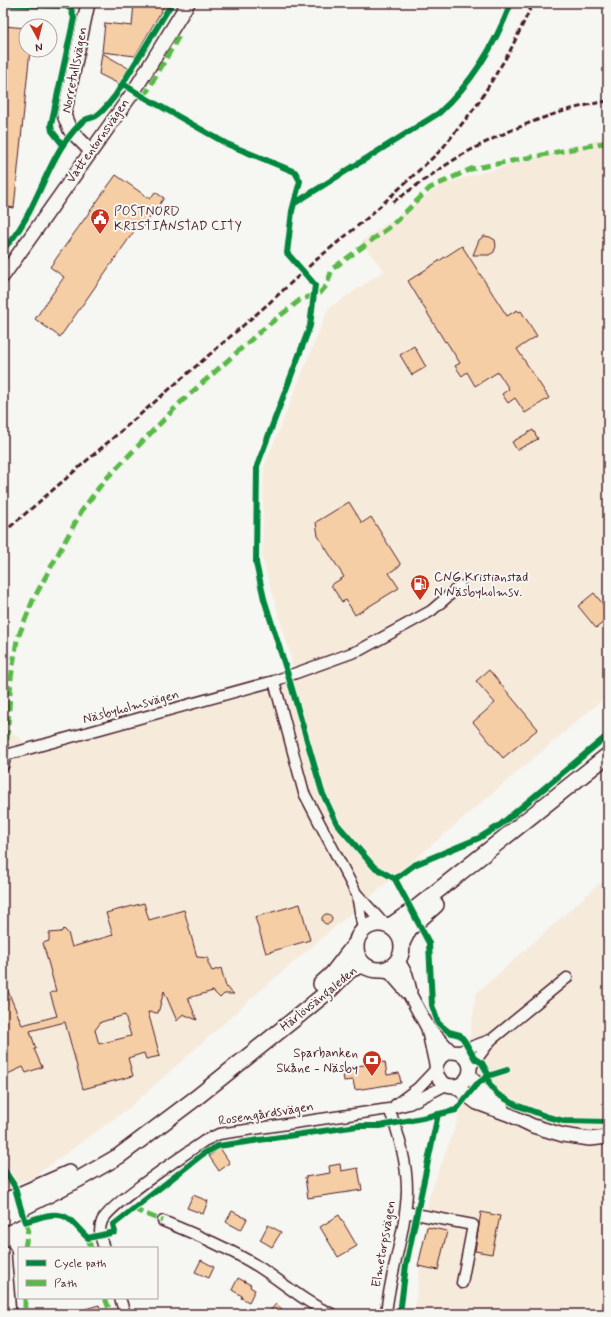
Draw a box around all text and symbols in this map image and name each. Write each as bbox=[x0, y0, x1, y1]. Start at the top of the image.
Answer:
north arrow bbox=[18, 18, 58, 58]
street label: Norretullsvägen bbox=[58, 26, 92, 114]
text: N bbox=[35, 40, 44, 54]
street label: Vattentornsvägen bbox=[63, 95, 133, 187]
place label: POSTNORD KRISTIANSTAD CITY bbox=[114, 203, 242, 235]
public building icon: POSTNORD KRISTIANSTAD CITY bbox=[89, 207, 111, 235]
place label: CNG Kristianstad N Näsbyholmsv. bbox=[434, 569, 528, 601]
fuel station icon: CNG Kristianstad N Näsbyholmsv. bbox=[409, 573, 431, 601]
street label: Näsbyholmsvägen bbox=[81, 686, 181, 728]
street label: Härlövsängaleden bbox=[277, 963, 362, 1037]
place label: Sparbanken Skåne - Näsby bbox=[276, 1045, 358, 1077]
bank icon: Sparbanken Skåne - Näsby bbox=[361, 1049, 383, 1077]
street label: Rosengårdsvägen bbox=[217, 1098, 315, 1130]
street label: Elmetorpsvägen bbox=[368, 1199, 400, 1289]
legend bbox=[18, 1247, 158, 1299]
text: Cycle path bbox=[54, 1256, 106, 1272]
text: Path bbox=[54, 1276, 77, 1292]

